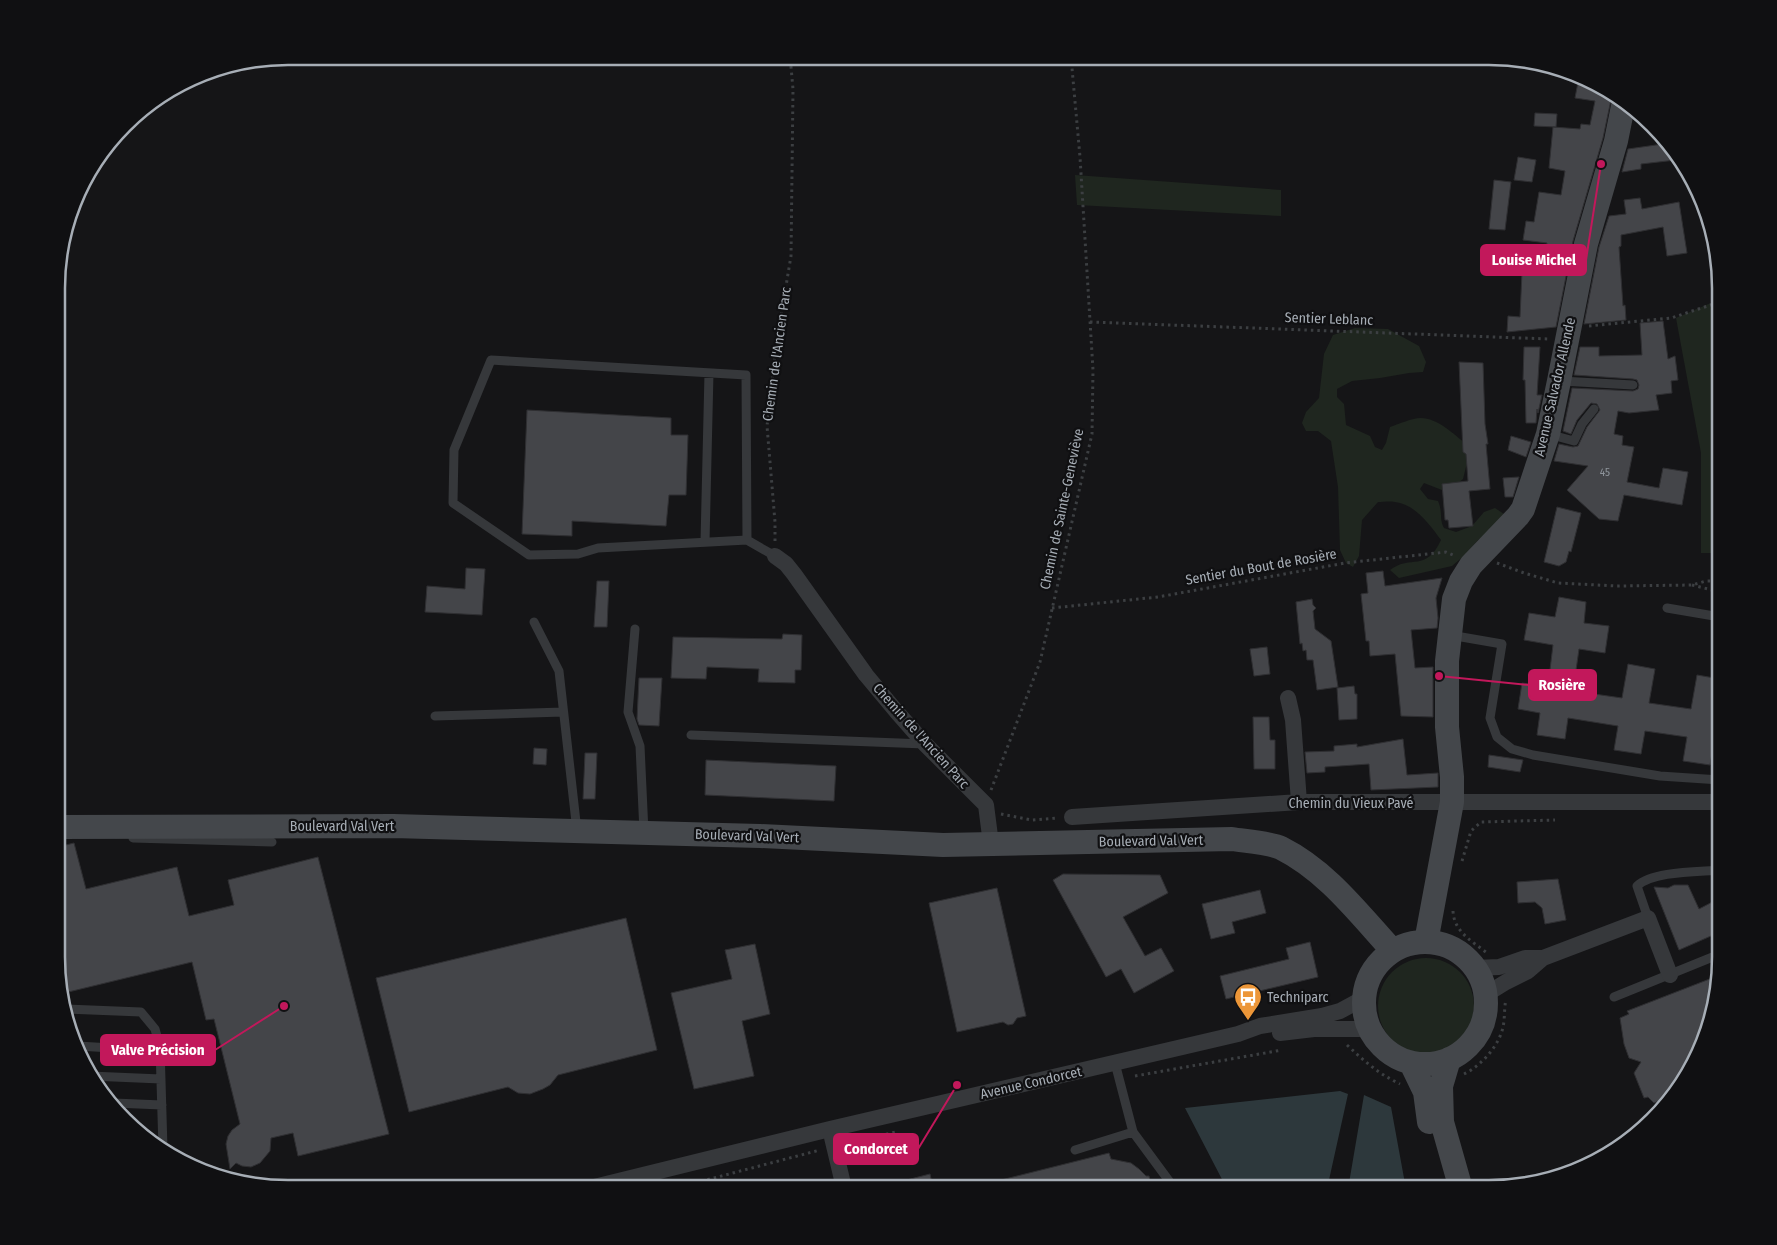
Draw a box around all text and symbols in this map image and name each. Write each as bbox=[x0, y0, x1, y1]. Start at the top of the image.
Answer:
callout: Louise Michel bbox=[1481, 245, 1586, 275]
text: Louise Michel bbox=[1492, 251, 1577, 269]
street label: Chemin de l'Ancien Parc bbox=[759, 286, 795, 422]
street label: Sentier Leblanc bbox=[1284, 309, 1374, 329]
street label: Avenue Salvador Allende bbox=[1531, 316, 1579, 458]
street label: Chemin de Sainte-Geneviève bbox=[1037, 427, 1087, 591]
house number: 45 bbox=[1600, 466, 1610, 479]
street label: Sentier du Bout de Rosière bbox=[1184, 545, 1338, 589]
callout: Rosière bbox=[1529, 670, 1596, 700]
text: Rosière bbox=[1539, 676, 1586, 694]
street label: Chemin de l'Ancien Parc bbox=[869, 680, 973, 792]
street label: Chemin du Vieux Pavé bbox=[1289, 795, 1414, 812]
street label: Boulevard Val Vert bbox=[290, 818, 395, 835]
street label: Boulevard Val Vert bbox=[695, 826, 800, 846]
street label: Boulevard Val Vert bbox=[1099, 832, 1204, 850]
bus stop icon: Techniparc bbox=[1233, 982, 1263, 1021]
place label: Techniparc bbox=[1267, 989, 1329, 1006]
callout: Valve Précision bbox=[101, 1035, 215, 1065]
text: Valve Précision bbox=[110, 1041, 205, 1059]
street label: Avenue Condorcet bbox=[979, 1063, 1084, 1103]
callout: Condorcet bbox=[834, 1134, 918, 1164]
text: Condorcet bbox=[844, 1140, 909, 1158]

